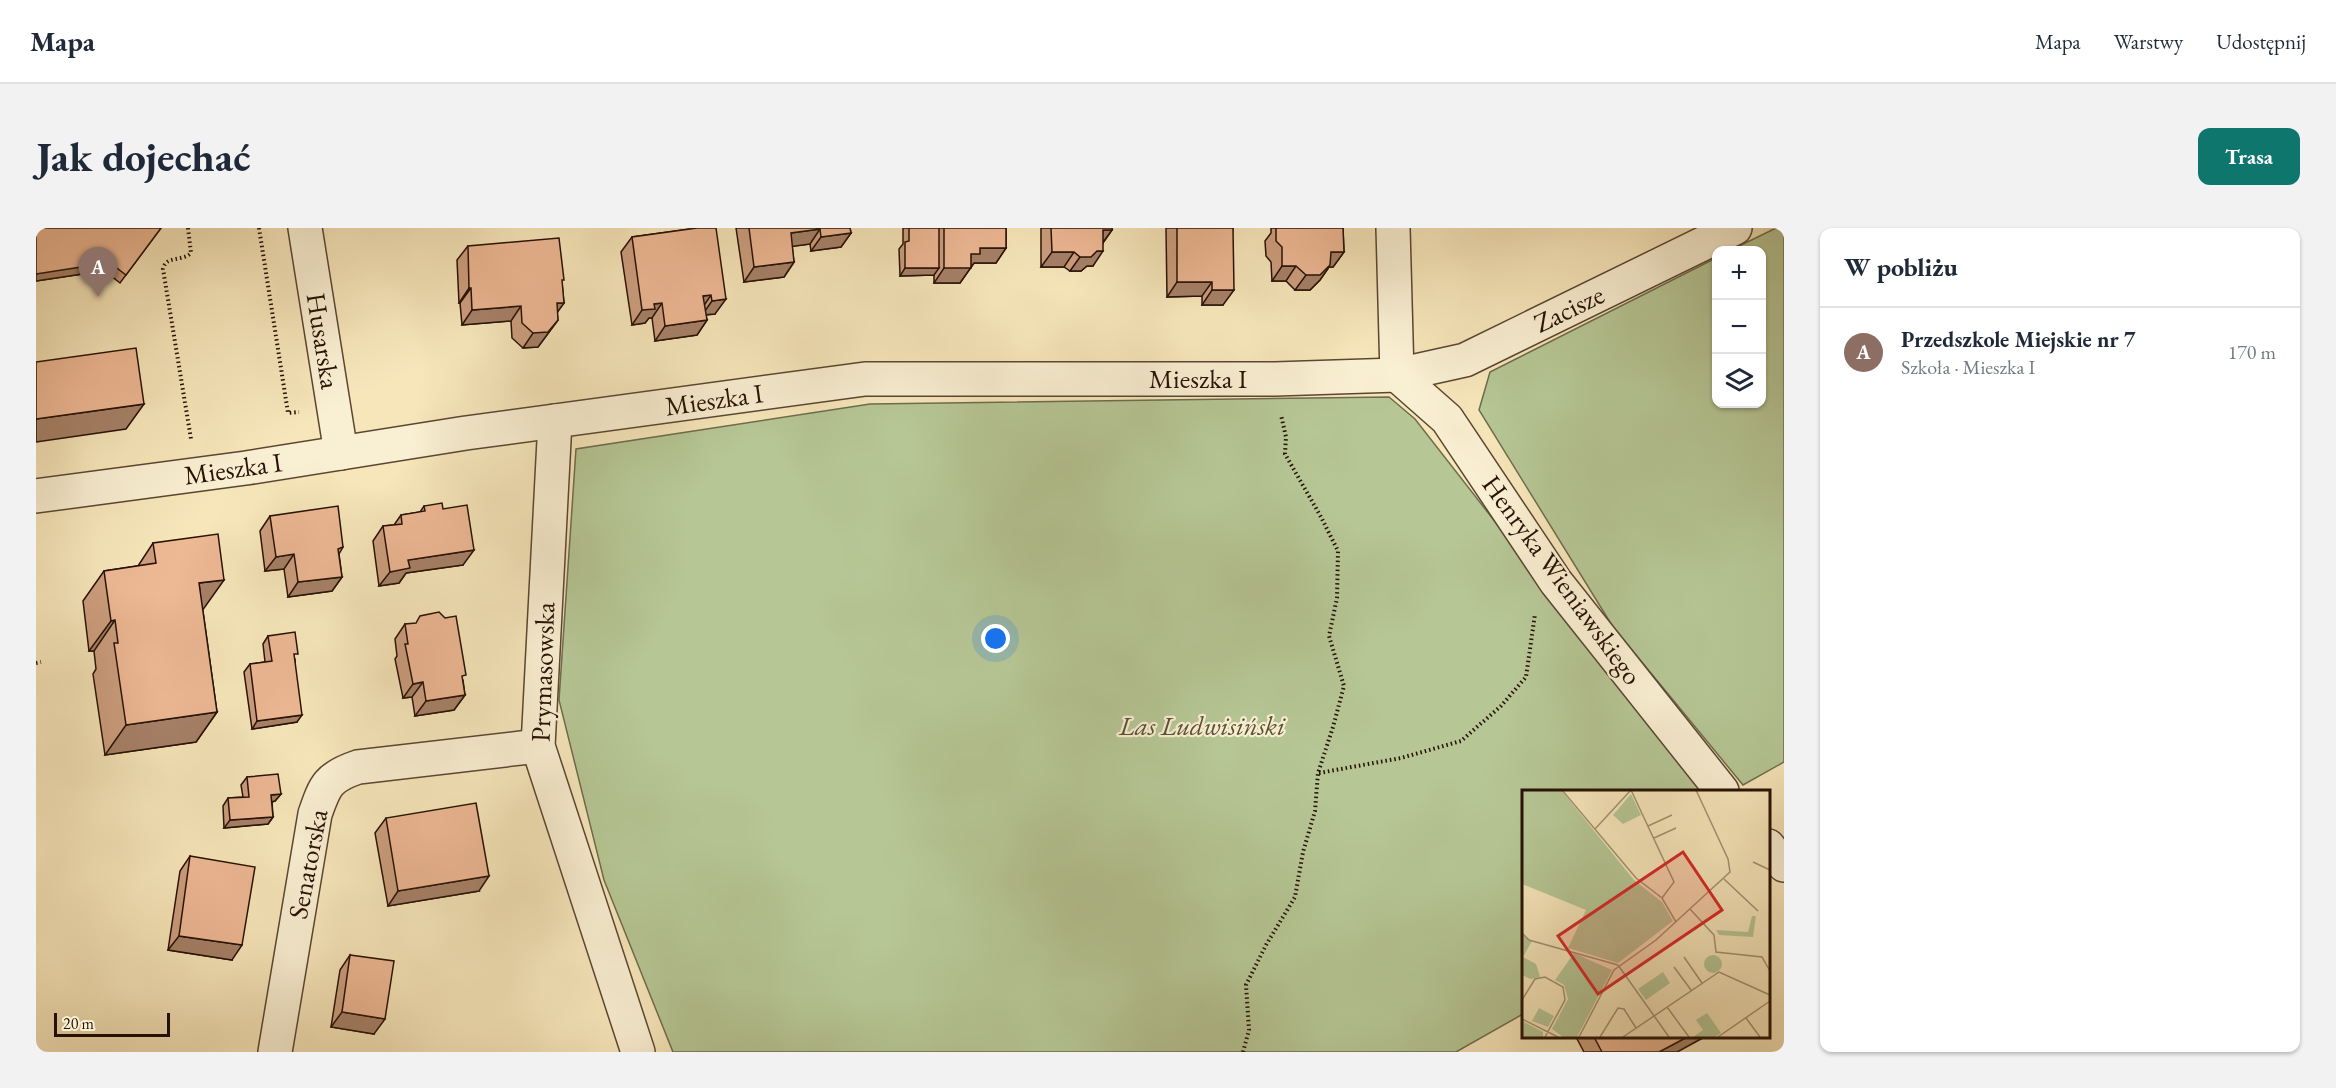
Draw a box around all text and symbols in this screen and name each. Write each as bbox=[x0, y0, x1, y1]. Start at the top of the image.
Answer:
text: Mapa bbox=[30, 23, 95, 59]
text: Mapa bbox=[2035, 28, 2081, 55]
text: Warstwy bbox=[2114, 28, 2183, 55]
text: Udostępnij bbox=[2216, 28, 2306, 55]
button: Trasa bbox=[2198, 128, 2300, 185]
text: Jak dojechać bbox=[36, 129, 250, 184]
map controls bbox=[1712, 246, 1766, 408]
button: + bbox=[1712, 246, 1766, 300]
pin: A bbox=[78, 248, 118, 297]
text: W pobliżu bbox=[1844, 250, 1958, 284]
street label: Zacisze bbox=[1528, 277, 1610, 341]
street label: Husarska bbox=[299, 290, 348, 392]
button: − bbox=[1712, 300, 1766, 354]
text: Przedszkole Miejskie nr 7 bbox=[1901, 325, 2135, 354]
text: A bbox=[1856, 339, 1871, 365]
text: 170 m bbox=[2228, 339, 2276, 365]
button: layers bbox=[1712, 354, 1766, 408]
text: Szkoła · Mieszka I bbox=[1901, 354, 2035, 380]
street label: Mieszka I bbox=[1149, 361, 1247, 396]
street label: Mieszka I bbox=[663, 375, 765, 424]
street label: Mieszka I bbox=[182, 444, 284, 493]
street label: Henryka Wieniawskiego bbox=[1475, 468, 1650, 691]
street label: Prymasowska bbox=[523, 601, 562, 742]
your location bbox=[981, 624, 1010, 653]
park label: Las Ludwisiński bbox=[1118, 708, 1286, 743]
inset map bbox=[1522, 790, 1769, 1037]
street label: Senatorska bbox=[280, 806, 335, 922]
scale bar bbox=[54, 1010, 170, 1038]
text: 20 m bbox=[63, 1013, 94, 1034]

